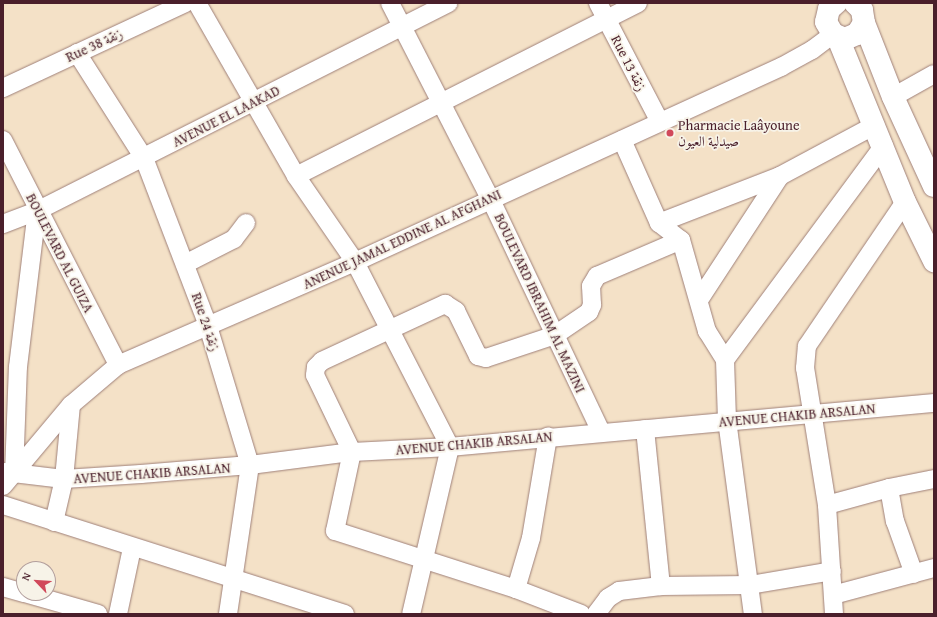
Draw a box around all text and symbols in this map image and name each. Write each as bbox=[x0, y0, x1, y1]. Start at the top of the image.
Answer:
street label: Rue 38 زنقة bbox=[63, 25, 125, 65]
street label: Rue 13 زنقة bbox=[608, 32, 650, 94]
street label: AVENUE EL LAAKAD bbox=[170, 82, 282, 150]
place label: Pharmacie Laâyoune صيدلية العيون bbox=[678, 117, 800, 150]
marker: Pharmacie Laâyoune صيدلية العيون bbox=[665, 128, 675, 138]
street label: ANENUE JAMAL EDDINE AL AFGHANI bbox=[300, 186, 504, 292]
street label: BOULEVARD AL GUIZA bbox=[23, 191, 97, 315]
street label: BOULEVARD IBRAHIM AL MAZINI bbox=[491, 211, 589, 395]
street label: Rue 24 زنقة bbox=[188, 291, 224, 353]
street label: AVENUE CHAKIB ARSALAN bbox=[718, 400, 876, 430]
street label: AVENUE CHAKIB ARSALAN bbox=[395, 428, 553, 458]
street label: AVENUE CHAKIB ARSALAN bbox=[73, 459, 231, 487]
north arrow bbox=[16, 561, 56, 601]
text: N bbox=[17, 570, 35, 583]

